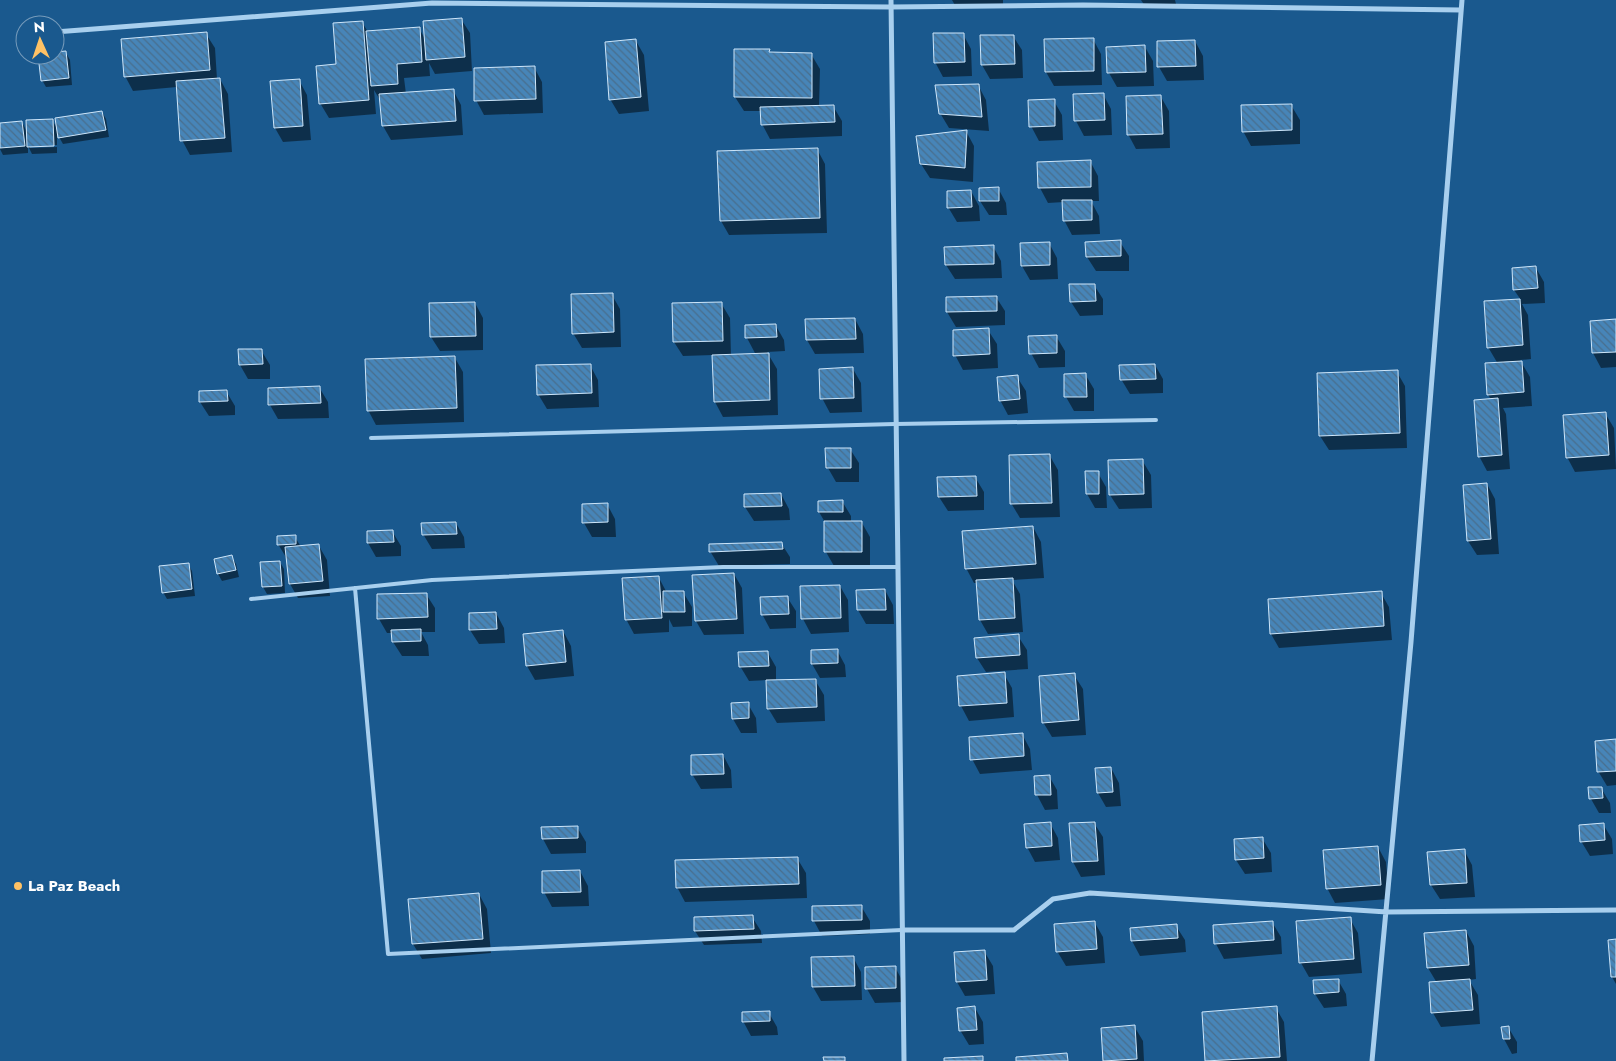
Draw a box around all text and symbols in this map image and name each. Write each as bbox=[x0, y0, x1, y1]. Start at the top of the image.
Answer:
north arrow bbox=[15, 15, 65, 65]
text: N bbox=[33, 17, 45, 37]
place label: La Paz Beach bbox=[28, 875, 120, 897]
marker: La Paz Beach bbox=[12, 880, 24, 892]

